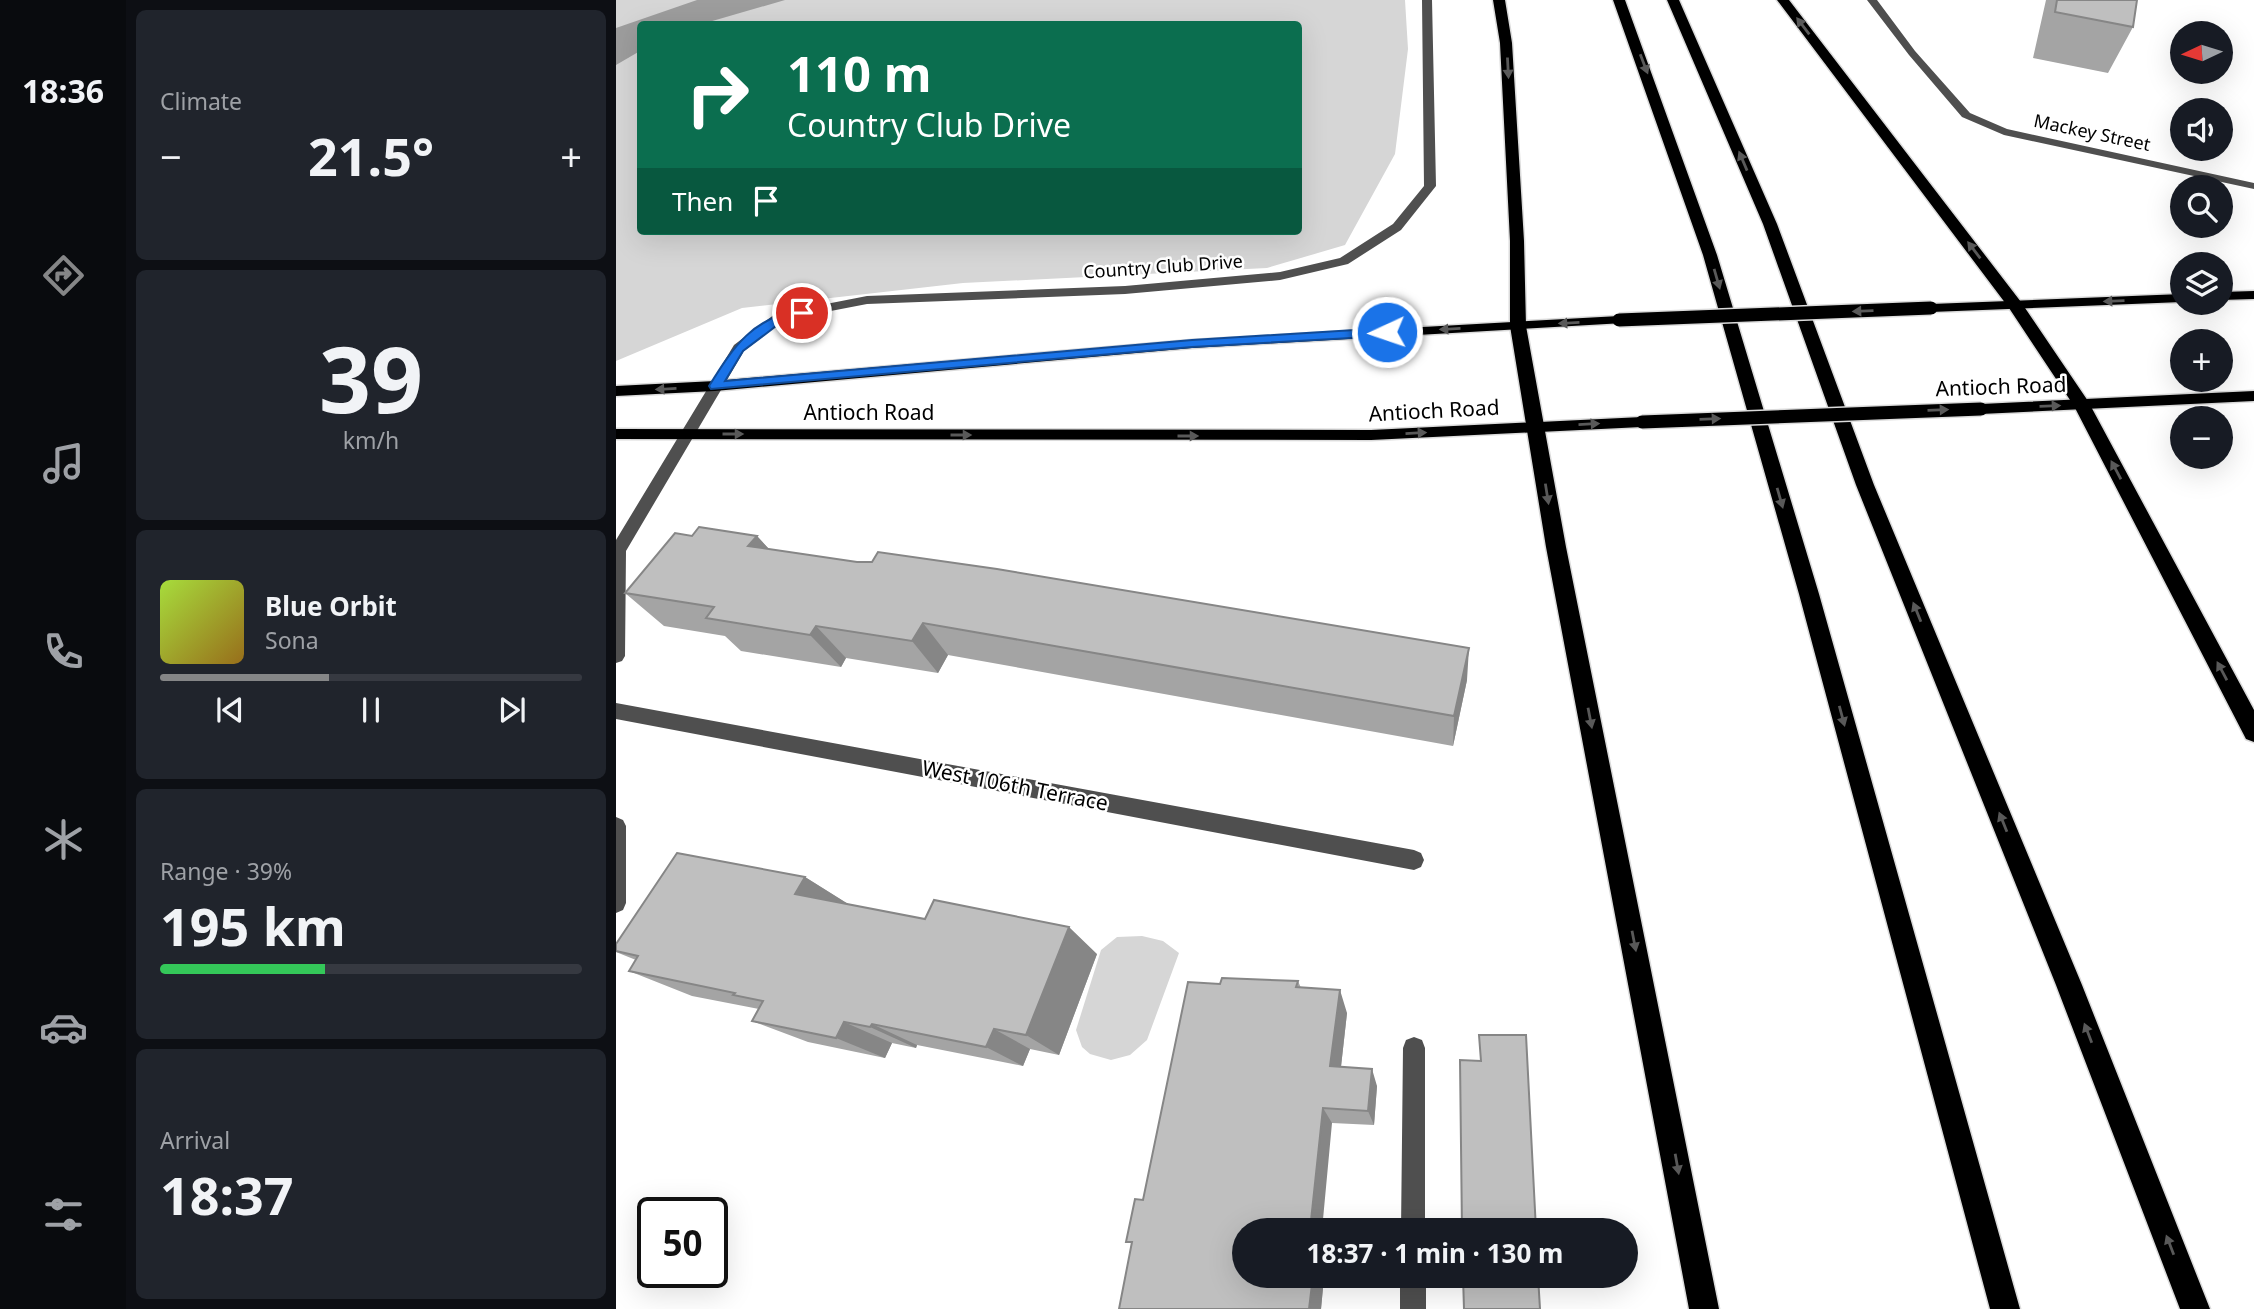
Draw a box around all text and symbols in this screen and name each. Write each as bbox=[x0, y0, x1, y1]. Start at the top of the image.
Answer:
one-way arrow bbox=[1797, 17, 1811, 35]
north arrow bbox=[2170, 21, 2233, 84]
map controls bbox=[2170, 21, 2233, 469]
text: 110 m bbox=[787, 40, 932, 106]
icon: right bbox=[672, 49, 763, 140]
one-way arrow bbox=[1638, 53, 1649, 74]
one-way arrow bbox=[1502, 57, 1513, 79]
text: 18:36 bbox=[22, 69, 104, 112]
text: Climate bbox=[160, 85, 242, 117]
button: sound bbox=[2170, 98, 2233, 161]
text: Country Club Drive bbox=[787, 103, 1071, 146]
street label: Mackey Street bbox=[2032, 108, 2153, 156]
text: 21.5° bbox=[308, 120, 434, 191]
text: − bbox=[160, 130, 182, 182]
text: + bbox=[560, 130, 582, 182]
one-way arrow bbox=[1737, 151, 1749, 171]
button: search bbox=[2170, 175, 2233, 238]
icon: arrive bbox=[747, 182, 785, 220]
text: Then bbox=[672, 183, 733, 219]
one-way arrow bbox=[1967, 241, 1981, 259]
street label: Country Club Drive bbox=[1082, 248, 1243, 284]
icon: directions bbox=[39, 251, 88, 300]
button: layers bbox=[2170, 252, 2233, 315]
one-way arrow bbox=[1712, 269, 1722, 290]
pin bbox=[772, 283, 832, 343]
icon: arrive bbox=[783, 294, 821, 332]
position arrow bbox=[1350, 295, 1424, 369]
one-way arrow bbox=[2103, 295, 2125, 306]
one-way arrow bbox=[1852, 305, 1874, 316]
text: 39 bbox=[319, 316, 423, 440]
one-way arrow bbox=[1557, 318, 1579, 329]
one-way arrow bbox=[1439, 323, 1461, 334]
button: + bbox=[2170, 329, 2233, 392]
street label: Antioch Road bbox=[1935, 370, 2067, 402]
one-way arrow bbox=[654, 383, 676, 394]
street label: Antioch Road bbox=[1368, 393, 1500, 427]
street label: Antioch Road bbox=[803, 398, 935, 426]
one-way arrow bbox=[2039, 401, 2061, 412]
one-way arrow bbox=[1927, 405, 1949, 416]
button: − bbox=[2170, 406, 2233, 469]
one-way arrow bbox=[1700, 413, 1722, 424]
one-way arrow bbox=[1578, 419, 1600, 430]
text: km/h bbox=[343, 424, 399, 456]
one-way arrow bbox=[722, 428, 744, 440]
one-way arrow bbox=[1405, 428, 1427, 439]
one-way arrow bbox=[950, 429, 972, 440]
one-way arrow bbox=[1177, 430, 1199, 442]
icon: music bbox=[39, 439, 88, 488]
one-way arrow bbox=[2110, 460, 2122, 480]
one-way arrow bbox=[1542, 483, 1553, 505]
one-way arrow bbox=[1776, 487, 1786, 508]
text: Blue Orbit bbox=[265, 588, 397, 624]
one-way arrow bbox=[1911, 601, 1922, 622]
text: Sona bbox=[265, 624, 319, 656]
icon: phone bbox=[39, 627, 88, 676]
one-way arrow bbox=[2216, 661, 2228, 681]
icon: previous bbox=[211, 691, 249, 729]
icon: pause bbox=[352, 691, 390, 729]
icon: next bbox=[493, 691, 531, 729]
one-way arrow bbox=[1837, 706, 1848, 728]
one-way arrow bbox=[1584, 707, 1595, 729]
street label: West 106th Terrace bbox=[920, 753, 1111, 817]
one-way arrow bbox=[1997, 812, 2008, 833]
icon: climate bbox=[39, 815, 88, 864]
text: Range · 39% bbox=[160, 855, 292, 887]
text: 195 km bbox=[160, 890, 346, 961]
one-way arrow bbox=[1628, 930, 1639, 952]
icon: car bbox=[39, 1003, 88, 1052]
one-way arrow bbox=[2082, 1023, 2093, 1044]
text: Arrival bbox=[160, 1124, 230, 1156]
one-way arrow bbox=[1672, 1153, 1683, 1175]
text: 18:37 bbox=[160, 1159, 294, 1230]
icon: filters bbox=[39, 1190, 88, 1239]
speed limit sign: 50 bbox=[637, 1197, 728, 1288]
text: 18:37 · 1 min · 130 m bbox=[1307, 1235, 1563, 1271]
one-way arrow bbox=[2165, 1235, 2176, 1256]

